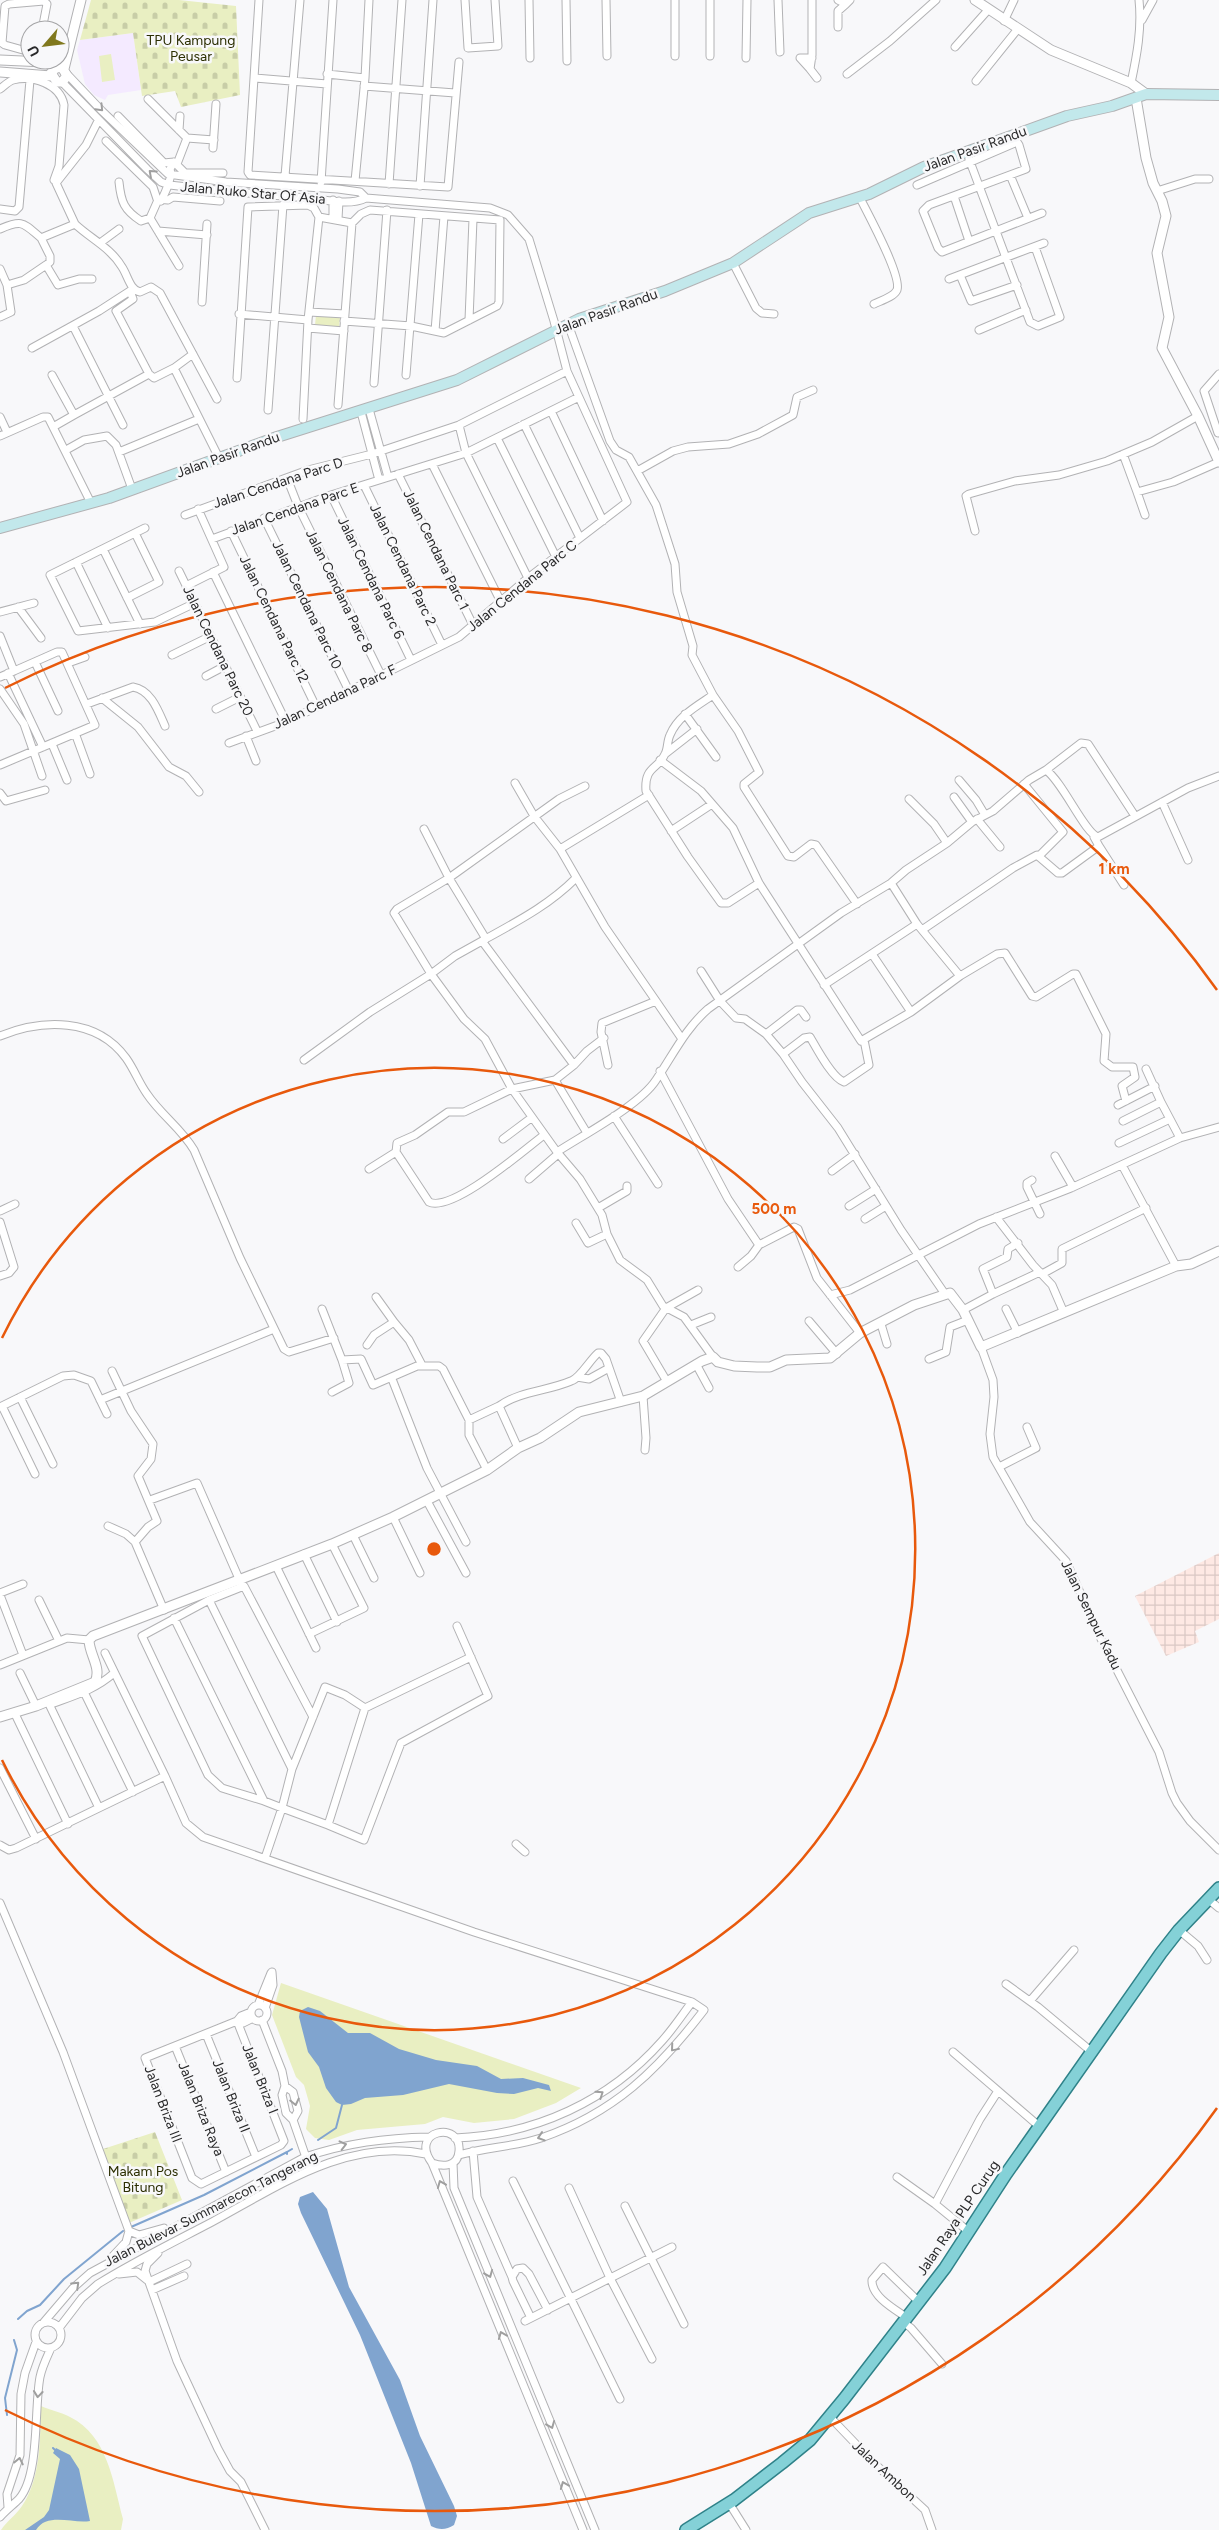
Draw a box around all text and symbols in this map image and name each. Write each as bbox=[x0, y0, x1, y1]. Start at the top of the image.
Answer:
north arrow bbox=[20, 20, 70, 70]
park label: TPU Kampung Peusar bbox=[147, 32, 235, 65]
text: U bbox=[24, 43, 44, 59]
one-way arrow bbox=[94, 103, 103, 112]
street label: Jalan Pasir Randu bbox=[921, 122, 1029, 176]
one-way arrow bbox=[149, 170, 158, 179]
street label: Jalan Ruko Star Of Asia bbox=[180, 178, 326, 208]
street label: Jalan Pasir Randu bbox=[552, 285, 660, 339]
street label: Jalan Pasir Randu bbox=[174, 428, 282, 482]
street label: Jalan Cendana Parc D bbox=[211, 454, 345, 512]
street label: Jalan Cendana Parc E bbox=[229, 479, 361, 539]
street label: Jalan Cendana Parc 1 bbox=[399, 487, 473, 613]
street label: Jalan Cendana Parc 2 bbox=[366, 501, 440, 629]
street label: Jalan Cendana Parc 6 bbox=[334, 514, 408, 642]
street label: Jalan Cendana Parc 8 bbox=[302, 527, 376, 655]
street label: Jalan Cendana Parc C bbox=[464, 537, 580, 635]
street label: Jalan Cendana Parc 10 bbox=[269, 538, 346, 672]
street label: Jalan Cendana Parc 12 bbox=[236, 553, 312, 685]
street label: Jalan Cendana Parc 20 bbox=[179, 583, 257, 719]
street label: Jalan Cendana Parc F bbox=[271, 661, 399, 733]
text: 1 km bbox=[1098, 860, 1130, 878]
text: 500 m bbox=[752, 1200, 796, 1218]
centre of rings bbox=[425, 1540, 443, 1558]
street label: Jalan Sempur Kadu bbox=[1057, 1557, 1125, 1673]
street label: Jalan Briza I bbox=[238, 2042, 282, 2116]
one-way arrow bbox=[671, 2042, 679, 2051]
street label: Jalan Briza II bbox=[209, 2057, 253, 2135]
street label: Jalan Briza Raya bbox=[174, 2059, 228, 2159]
street label: Jalan Briza III bbox=[141, 2063, 185, 2145]
one-way arrow bbox=[595, 2091, 604, 2100]
one-way arrow bbox=[289, 2097, 300, 2106]
one-way arrow bbox=[537, 2132, 545, 2142]
one-way arrow bbox=[338, 2140, 347, 2151]
street label: Jalan Bulevar Summarecon Tangerang bbox=[101, 2148, 321, 2270]
street label: Jalan Raya PLP Curug bbox=[913, 2157, 1003, 2279]
park label: Makam Pos Bitung bbox=[108, 2163, 178, 2196]
one-way arrow bbox=[436, 2180, 447, 2189]
one-way arrow bbox=[483, 2269, 494, 2278]
one-way arrow bbox=[70, 2282, 79, 2291]
one-way arrow bbox=[498, 2331, 509, 2340]
one-way arrow bbox=[33, 2390, 44, 2398]
one-way arrow bbox=[545, 2420, 556, 2429]
street label: Jalan Ambon bbox=[848, 2437, 920, 2505]
one-way arrow bbox=[13, 2456, 24, 2465]
one-way arrow bbox=[560, 2481, 571, 2490]

